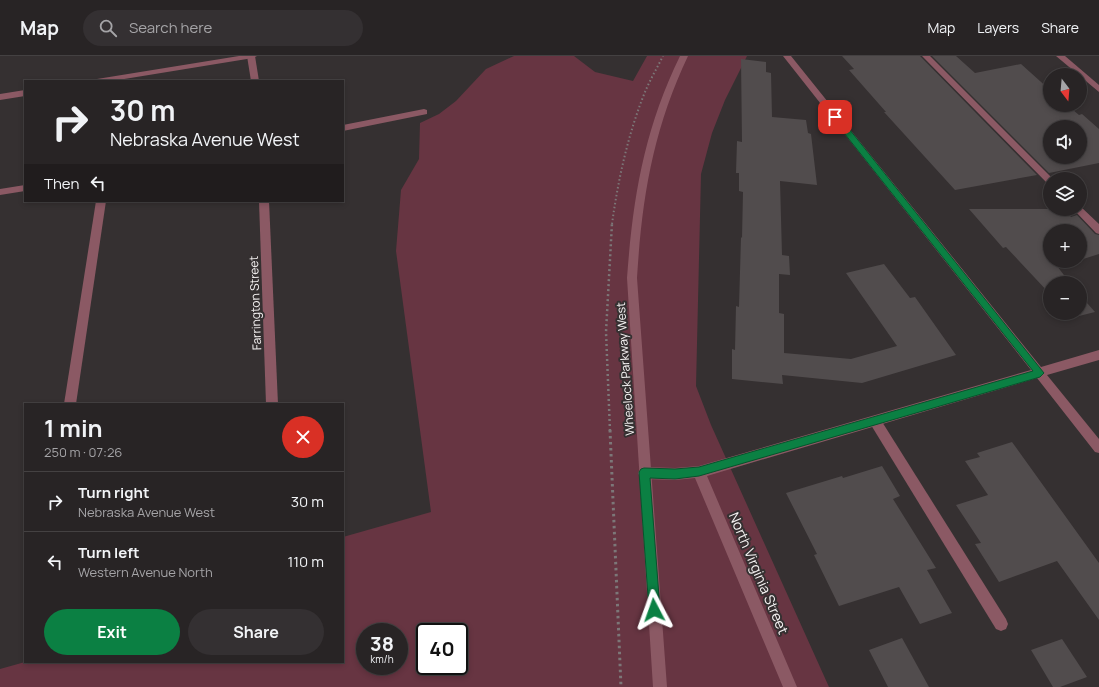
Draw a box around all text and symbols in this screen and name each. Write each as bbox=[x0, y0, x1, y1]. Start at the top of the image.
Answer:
search box bbox=[83, 10, 363, 46]
text: Map bbox=[20, 15, 59, 41]
icon: search bbox=[97, 17, 119, 39]
text: Search here bbox=[129, 17, 212, 38]
text: Map bbox=[927, 18, 955, 37]
text: Layers bbox=[977, 18, 1019, 37]
text: Share bbox=[1041, 18, 1079, 37]
north arrow bbox=[1043, 68, 1087, 112]
map controls bbox=[1043, 68, 1087, 320]
text: 30 m bbox=[110, 91, 175, 129]
icon: right bbox=[44, 96, 96, 148]
pin bbox=[818, 100, 852, 134]
icon: arrive bbox=[824, 106, 846, 128]
button: sound bbox=[1043, 120, 1087, 164]
text: Nebraska Avenue West bbox=[110, 127, 300, 151]
icon: left bbox=[87, 172, 109, 194]
button: layers bbox=[1043, 172, 1087, 216]
text: Then bbox=[44, 173, 79, 194]
button: + bbox=[1043, 224, 1087, 268]
street label: Farrington Street bbox=[245, 255, 265, 351]
button: − bbox=[1043, 276, 1087, 320]
street label: Wheelock Parkway West bbox=[612, 302, 638, 436]
text: 1 min bbox=[44, 411, 103, 444]
button: close bbox=[282, 416, 324, 458]
text: 250 m · 07:26 bbox=[44, 443, 122, 461]
text: Turn right bbox=[78, 482, 149, 503]
icon: right bbox=[44, 491, 66, 513]
text: 30 m bbox=[291, 491, 324, 512]
text: Nebraska Avenue West bbox=[78, 503, 215, 521]
street label: North Virginia Street bbox=[725, 509, 793, 637]
text: Turn left bbox=[78, 542, 140, 563]
icon: left bbox=[44, 551, 66, 573]
text: 110 m bbox=[287, 551, 324, 572]
text: Western Avenue North bbox=[78, 563, 213, 581]
position arrow bbox=[633, 589, 675, 631]
button: Exit bbox=[44, 609, 180, 655]
button: Share bbox=[188, 609, 324, 655]
speed limit sign: 40 bbox=[416, 623, 468, 675]
text: 38 bbox=[370, 630, 394, 657]
text: km/h bbox=[370, 652, 394, 666]

